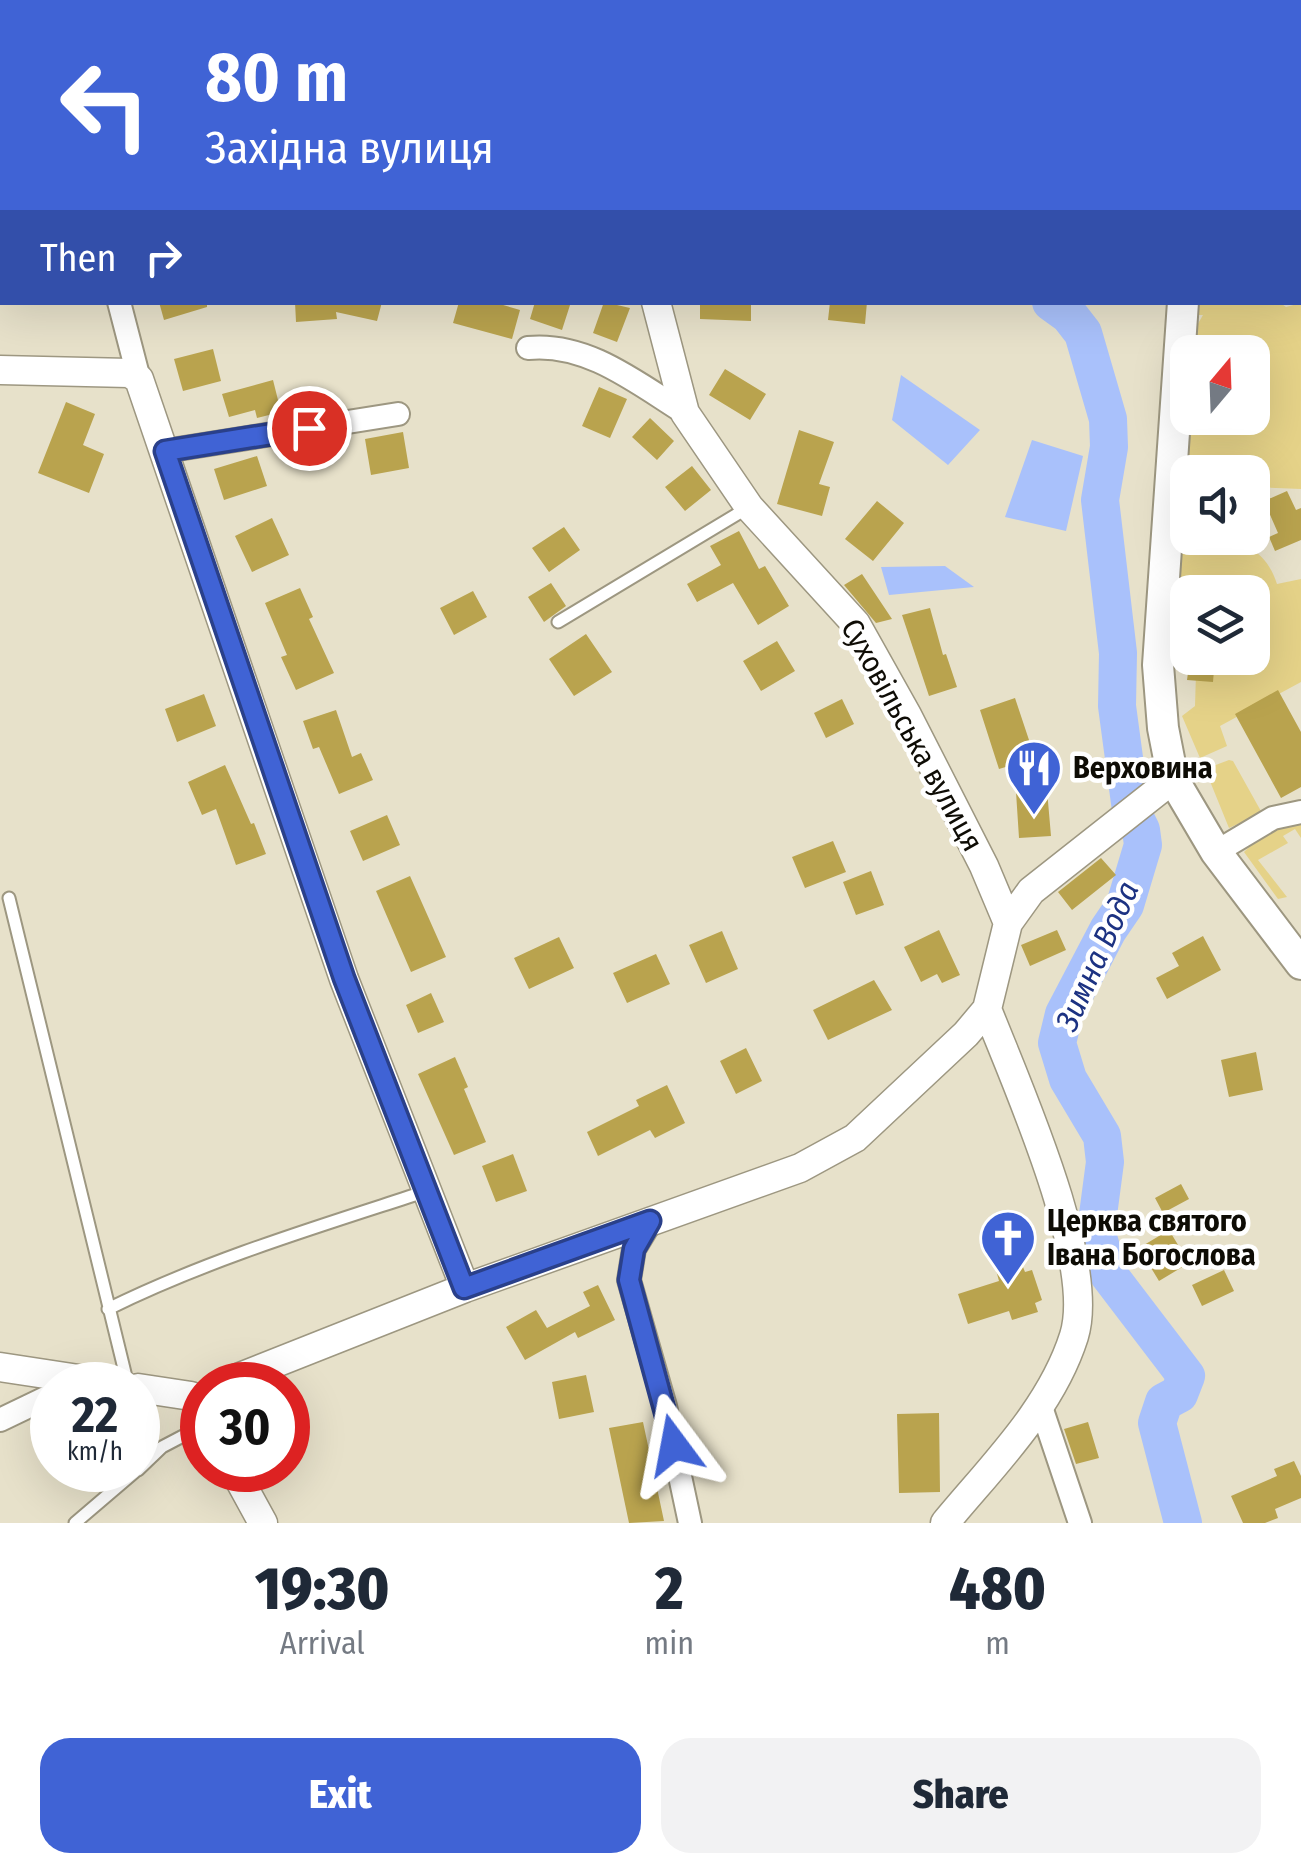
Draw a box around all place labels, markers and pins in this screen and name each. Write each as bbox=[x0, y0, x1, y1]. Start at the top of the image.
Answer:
pin bbox=[267, 386, 352, 471]
restaurant icon: Верховина bbox=[1004, 738, 1064, 817]
place label: Верховина bbox=[1073, 750, 1213, 786]
place label: Церква святого Івана Богослова bbox=[1047, 1203, 1256, 1273]
church icon: Церква святого Івана Богослова bbox=[978, 1208, 1038, 1287]

